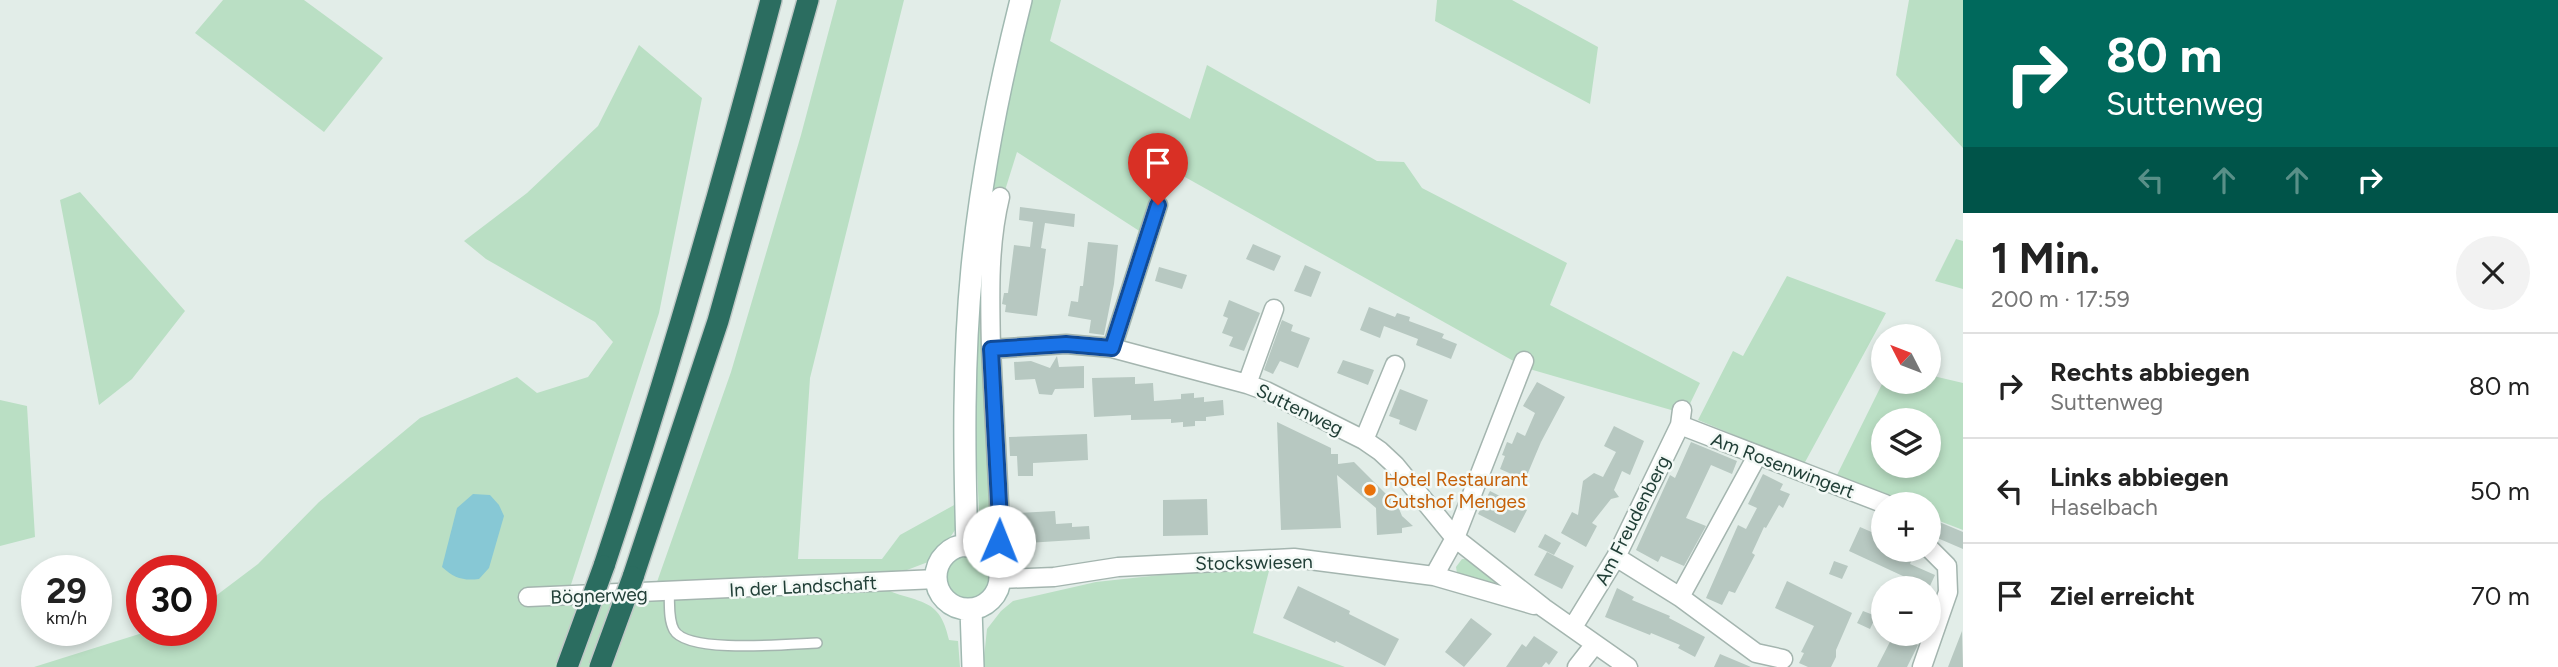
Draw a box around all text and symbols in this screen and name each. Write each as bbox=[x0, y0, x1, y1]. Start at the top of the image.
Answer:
text: 80 m bbox=[2106, 25, 2222, 84]
icon: right bbox=[1991, 28, 2082, 119]
text: Suttenweg bbox=[2106, 85, 2264, 123]
pin bbox=[1128, 133, 1188, 205]
icon: arrive bbox=[1139, 144, 1177, 182]
icon: left bbox=[2132, 161, 2170, 199]
icon: ahead bbox=[2205, 161, 2243, 199]
icon: ahead bbox=[2278, 161, 2316, 199]
icon: right bbox=[2351, 161, 2389, 199]
text: 1 Min. bbox=[1991, 233, 2100, 284]
button: close bbox=[2456, 236, 2530, 310]
text: 200 m · 17:59 bbox=[1991, 285, 2130, 313]
north arrow bbox=[1871, 324, 1941, 394]
map controls bbox=[1871, 324, 1941, 646]
text: Rechts abbiegen bbox=[2050, 356, 2250, 388]
icon: right bbox=[1991, 367, 2029, 405]
text: 80 m bbox=[2469, 370, 2530, 402]
street label: Suttenweg bbox=[1253, 379, 1347, 440]
text: Suttenweg bbox=[2050, 388, 2163, 416]
button: layers bbox=[1871, 408, 1941, 478]
street label: Am Rosenwingert bbox=[1708, 428, 1858, 503]
street label: Am Freudenberg bbox=[1590, 452, 1675, 589]
text: Links abbiegen bbox=[2050, 461, 2229, 493]
place label: Hotel Restaurant Gutshof Menges bbox=[1384, 468, 1528, 513]
icon: left bbox=[1991, 472, 2029, 510]
text: 50 m bbox=[2470, 475, 2530, 507]
marker: Hotel Restaurant Gutshof Menges bbox=[1362, 482, 1378, 498]
button: + bbox=[1871, 492, 1941, 562]
text: Haselbach bbox=[2050, 493, 2158, 521]
position arrow bbox=[962, 504, 1036, 578]
street label: Stockswiesen bbox=[1195, 550, 1313, 575]
speed limit sign: 30 bbox=[126, 555, 217, 646]
text: 29 bbox=[46, 570, 87, 612]
street label: In der Landschaft bbox=[729, 571, 878, 602]
button: − bbox=[1871, 576, 1941, 646]
icon: arrive bbox=[1991, 577, 2029, 615]
text: Ziel erreicht bbox=[2050, 580, 2195, 612]
text: 70 m bbox=[2471, 580, 2530, 612]
street label: Bögnerweg bbox=[550, 582, 648, 609]
text: km/h bbox=[46, 607, 87, 629]

